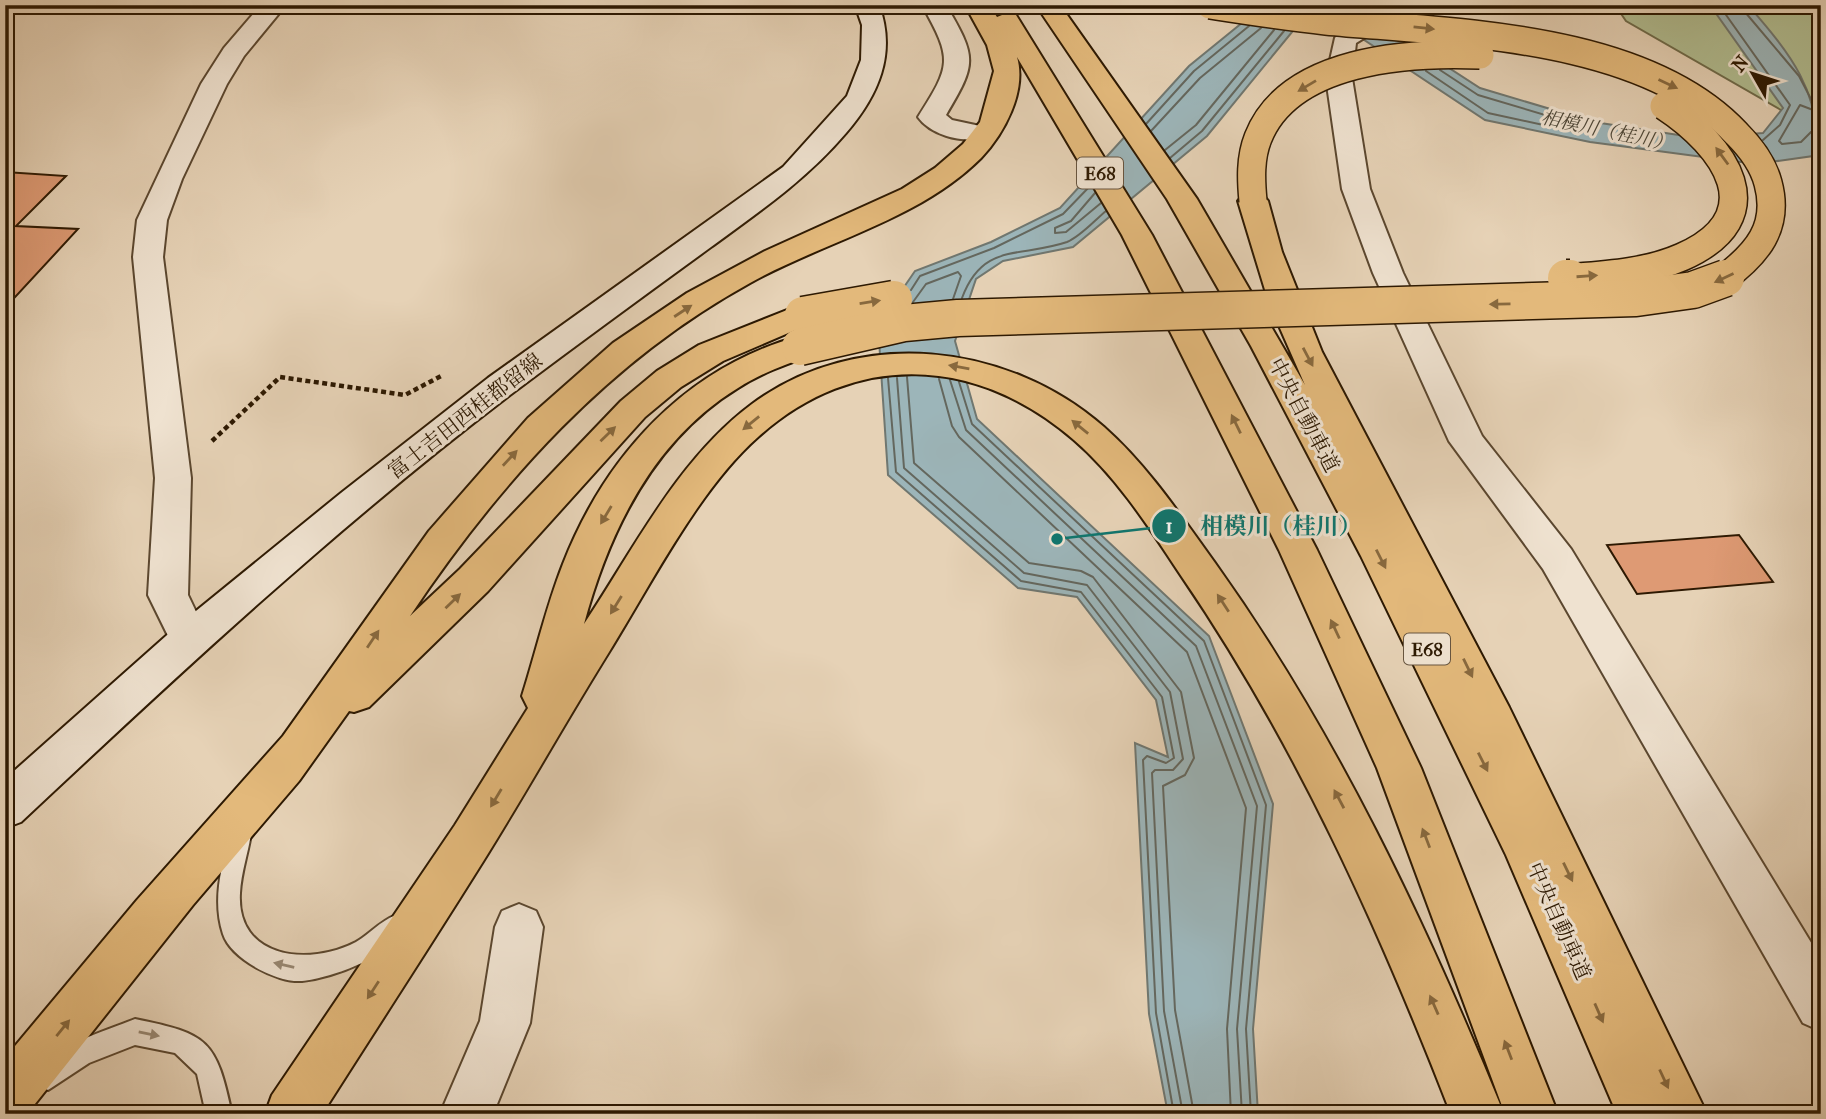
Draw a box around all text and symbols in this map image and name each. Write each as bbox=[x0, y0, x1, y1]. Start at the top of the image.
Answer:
one-way arrow bbox=[1413, 22, 1435, 33]
north arrow bbox=[1717, 38, 1787, 108]
text: N bbox=[1727, 51, 1754, 76]
one-way arrow bbox=[1658, 79, 1678, 90]
one-way arrow bbox=[1298, 80, 1317, 92]
water label: 相模川（桂川） bbox=[1539, 106, 1674, 156]
one-way arrow bbox=[1715, 147, 1729, 165]
road number: E68 bbox=[1077, 158, 1123, 188]
one-way arrow bbox=[1576, 270, 1598, 281]
one-way arrow bbox=[1714, 272, 1734, 284]
one-way arrow bbox=[859, 296, 881, 307]
one-way arrow bbox=[1488, 298, 1510, 310]
one-way arrow bbox=[673, 305, 692, 318]
one-way arrow bbox=[1302, 347, 1314, 367]
street label: 富士吉田西桂都留線 bbox=[383, 348, 547, 484]
street label: 中央自動車道 bbox=[1264, 354, 1344, 476]
one-way arrow bbox=[948, 361, 970, 372]
one-way arrow bbox=[1230, 414, 1242, 434]
one-way arrow bbox=[742, 416, 760, 431]
one-way arrow bbox=[1072, 420, 1089, 435]
one-way arrow bbox=[599, 426, 616, 443]
one-way arrow bbox=[501, 450, 517, 467]
callout: 相模川（桂川） bbox=[1151, 504, 1375, 548]
one-way arrow bbox=[599, 505, 612, 524]
text: 相模川（桂川） bbox=[1201, 513, 1362, 540]
text: 1 bbox=[1165, 514, 1173, 538]
one-way arrow bbox=[1375, 549, 1387, 569]
one-way arrow bbox=[444, 593, 461, 609]
one-way arrow bbox=[1216, 594, 1229, 613]
one-way arrow bbox=[610, 596, 623, 615]
one-way arrow bbox=[1329, 619, 1341, 639]
one-way arrow bbox=[366, 630, 380, 648]
road number: E68 bbox=[1404, 634, 1450, 664]
one-way arrow bbox=[1463, 658, 1474, 678]
one-way arrow bbox=[1477, 752, 1488, 772]
one-way arrow bbox=[489, 789, 502, 808]
one-way arrow bbox=[1333, 789, 1344, 809]
one-way arrow bbox=[1420, 827, 1431, 848]
street label: 中央自動車道 bbox=[1522, 859, 1596, 983]
one-way arrow bbox=[1563, 862, 1574, 882]
one-way arrow bbox=[273, 959, 295, 970]
one-way arrow bbox=[367, 980, 380, 999]
one-way arrow bbox=[1428, 995, 1439, 1016]
one-way arrow bbox=[1593, 1003, 1605, 1023]
one-way arrow bbox=[55, 1019, 70, 1036]
one-way arrow bbox=[138, 1029, 160, 1040]
one-way arrow bbox=[1502, 1039, 1513, 1060]
one-way arrow bbox=[1659, 1069, 1670, 1089]

